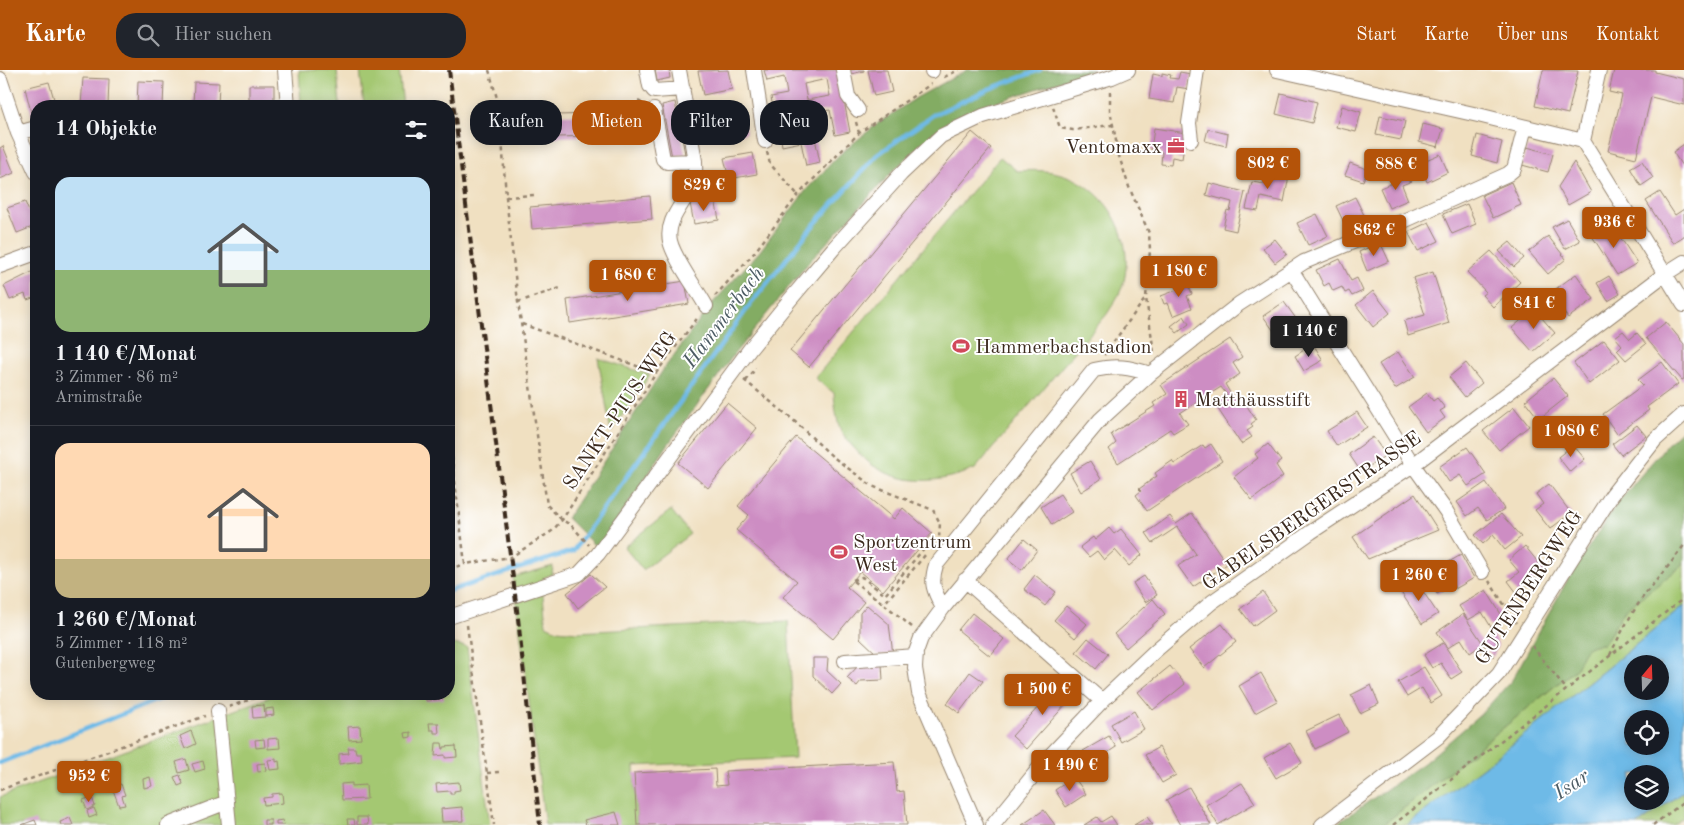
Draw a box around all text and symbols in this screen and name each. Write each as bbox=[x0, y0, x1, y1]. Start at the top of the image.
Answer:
search box bbox=[116, 13, 466, 58]
icon: search bbox=[134, 21, 162, 49]
text: Karte bbox=[25, 23, 86, 47]
text: Hier suchen bbox=[174, 26, 272, 45]
text: Start bbox=[1356, 26, 1396, 44]
text: Karte bbox=[1424, 26, 1469, 44]
text: Über uns bbox=[1497, 26, 1568, 44]
text: Kontakt bbox=[1596, 26, 1659, 44]
chip: Kaufen bbox=[470, 100, 562, 145]
chip: Mieten bbox=[572, 100, 661, 145]
chip: Filter bbox=[671, 100, 750, 145]
chip: Neu bbox=[760, 100, 828, 145]
icon: filters bbox=[402, 116, 430, 144]
text: 14 Objekte bbox=[55, 119, 157, 140]
office icon: Ventomaxx bbox=[1166, 136, 1186, 156]
place label: Ventomaxx bbox=[1065, 138, 1162, 158]
pin: 802 € bbox=[1233, 148, 1303, 190]
pin: 888 € bbox=[1361, 148, 1431, 191]
text: 802 € bbox=[1247, 156, 1289, 172]
text: 888 € bbox=[1375, 157, 1417, 173]
pin: 829 € bbox=[669, 170, 739, 212]
text: 829 € bbox=[683, 178, 725, 194]
pin: 936 € bbox=[1579, 206, 1649, 249]
icon: home bbox=[198, 210, 288, 300]
pin: 862 € bbox=[1339, 214, 1409, 257]
text: 936 € bbox=[1593, 215, 1635, 231]
text: 862 € bbox=[1353, 223, 1395, 239]
pin: 1 180 € bbox=[1133, 256, 1225, 298]
pin: 1 680 € bbox=[582, 260, 674, 302]
water label: Hammerbach bbox=[679, 263, 769, 373]
text: 1 180 € bbox=[1151, 264, 1207, 280]
text: 1 680 € bbox=[600, 268, 656, 284]
pin: 841 € bbox=[1499, 288, 1569, 330]
text: 841 € bbox=[1513, 296, 1555, 312]
pin: 1 140 € bbox=[1263, 316, 1355, 358]
text: 1 140 € bbox=[1281, 324, 1337, 340]
street label: SANKT-PIUS-WEG bbox=[560, 328, 681, 494]
sports icon: Hammerbachstadion bbox=[951, 336, 971, 356]
place label: Hammerbachstadion bbox=[975, 338, 1152, 358]
text: 1 140 €/Monat bbox=[55, 344, 196, 365]
text: 3 Zimmer · 86 m² bbox=[55, 370, 178, 386]
building icon: Matthäusstift bbox=[1171, 389, 1191, 409]
text: Arnimstraße bbox=[55, 390, 142, 406]
place label: Matthäusstift bbox=[1195, 391, 1310, 411]
pin: 1 080 € bbox=[1525, 416, 1617, 458]
text: 1 080 € bbox=[1543, 424, 1599, 440]
street label: GABELSBERGERSTRASSE bbox=[1199, 428, 1425, 595]
icon: home bbox=[198, 475, 288, 565]
street label: GUTENBERGWEG bbox=[1472, 507, 1587, 669]
place label: Sportzentrum West bbox=[853, 533, 972, 576]
sports icon: Sportzentrum West bbox=[829, 542, 849, 562]
pin: 1 260 € bbox=[1373, 560, 1465, 602]
text: 1 260 € bbox=[1391, 568, 1447, 584]
text: 1 260 €/Monat bbox=[55, 610, 196, 631]
text: 5 Zimmer · 118 m² bbox=[55, 636, 187, 652]
north arrow bbox=[1624, 655, 1669, 700]
map controls bbox=[1624, 655, 1669, 810]
text: Gutenbergweg bbox=[55, 656, 155, 672]
pin: 1 500 € bbox=[997, 674, 1089, 716]
text: 1 500 € bbox=[1015, 682, 1071, 698]
button: locate bbox=[1624, 710, 1669, 755]
pin: 1 490 € bbox=[1024, 750, 1116, 792]
text: 1 490 € bbox=[1042, 758, 1098, 774]
pin: 952 € bbox=[54, 760, 124, 803]
button: layers bbox=[1624, 765, 1669, 810]
water label: Isar bbox=[1550, 766, 1594, 805]
text: 952 € bbox=[68, 769, 110, 785]

